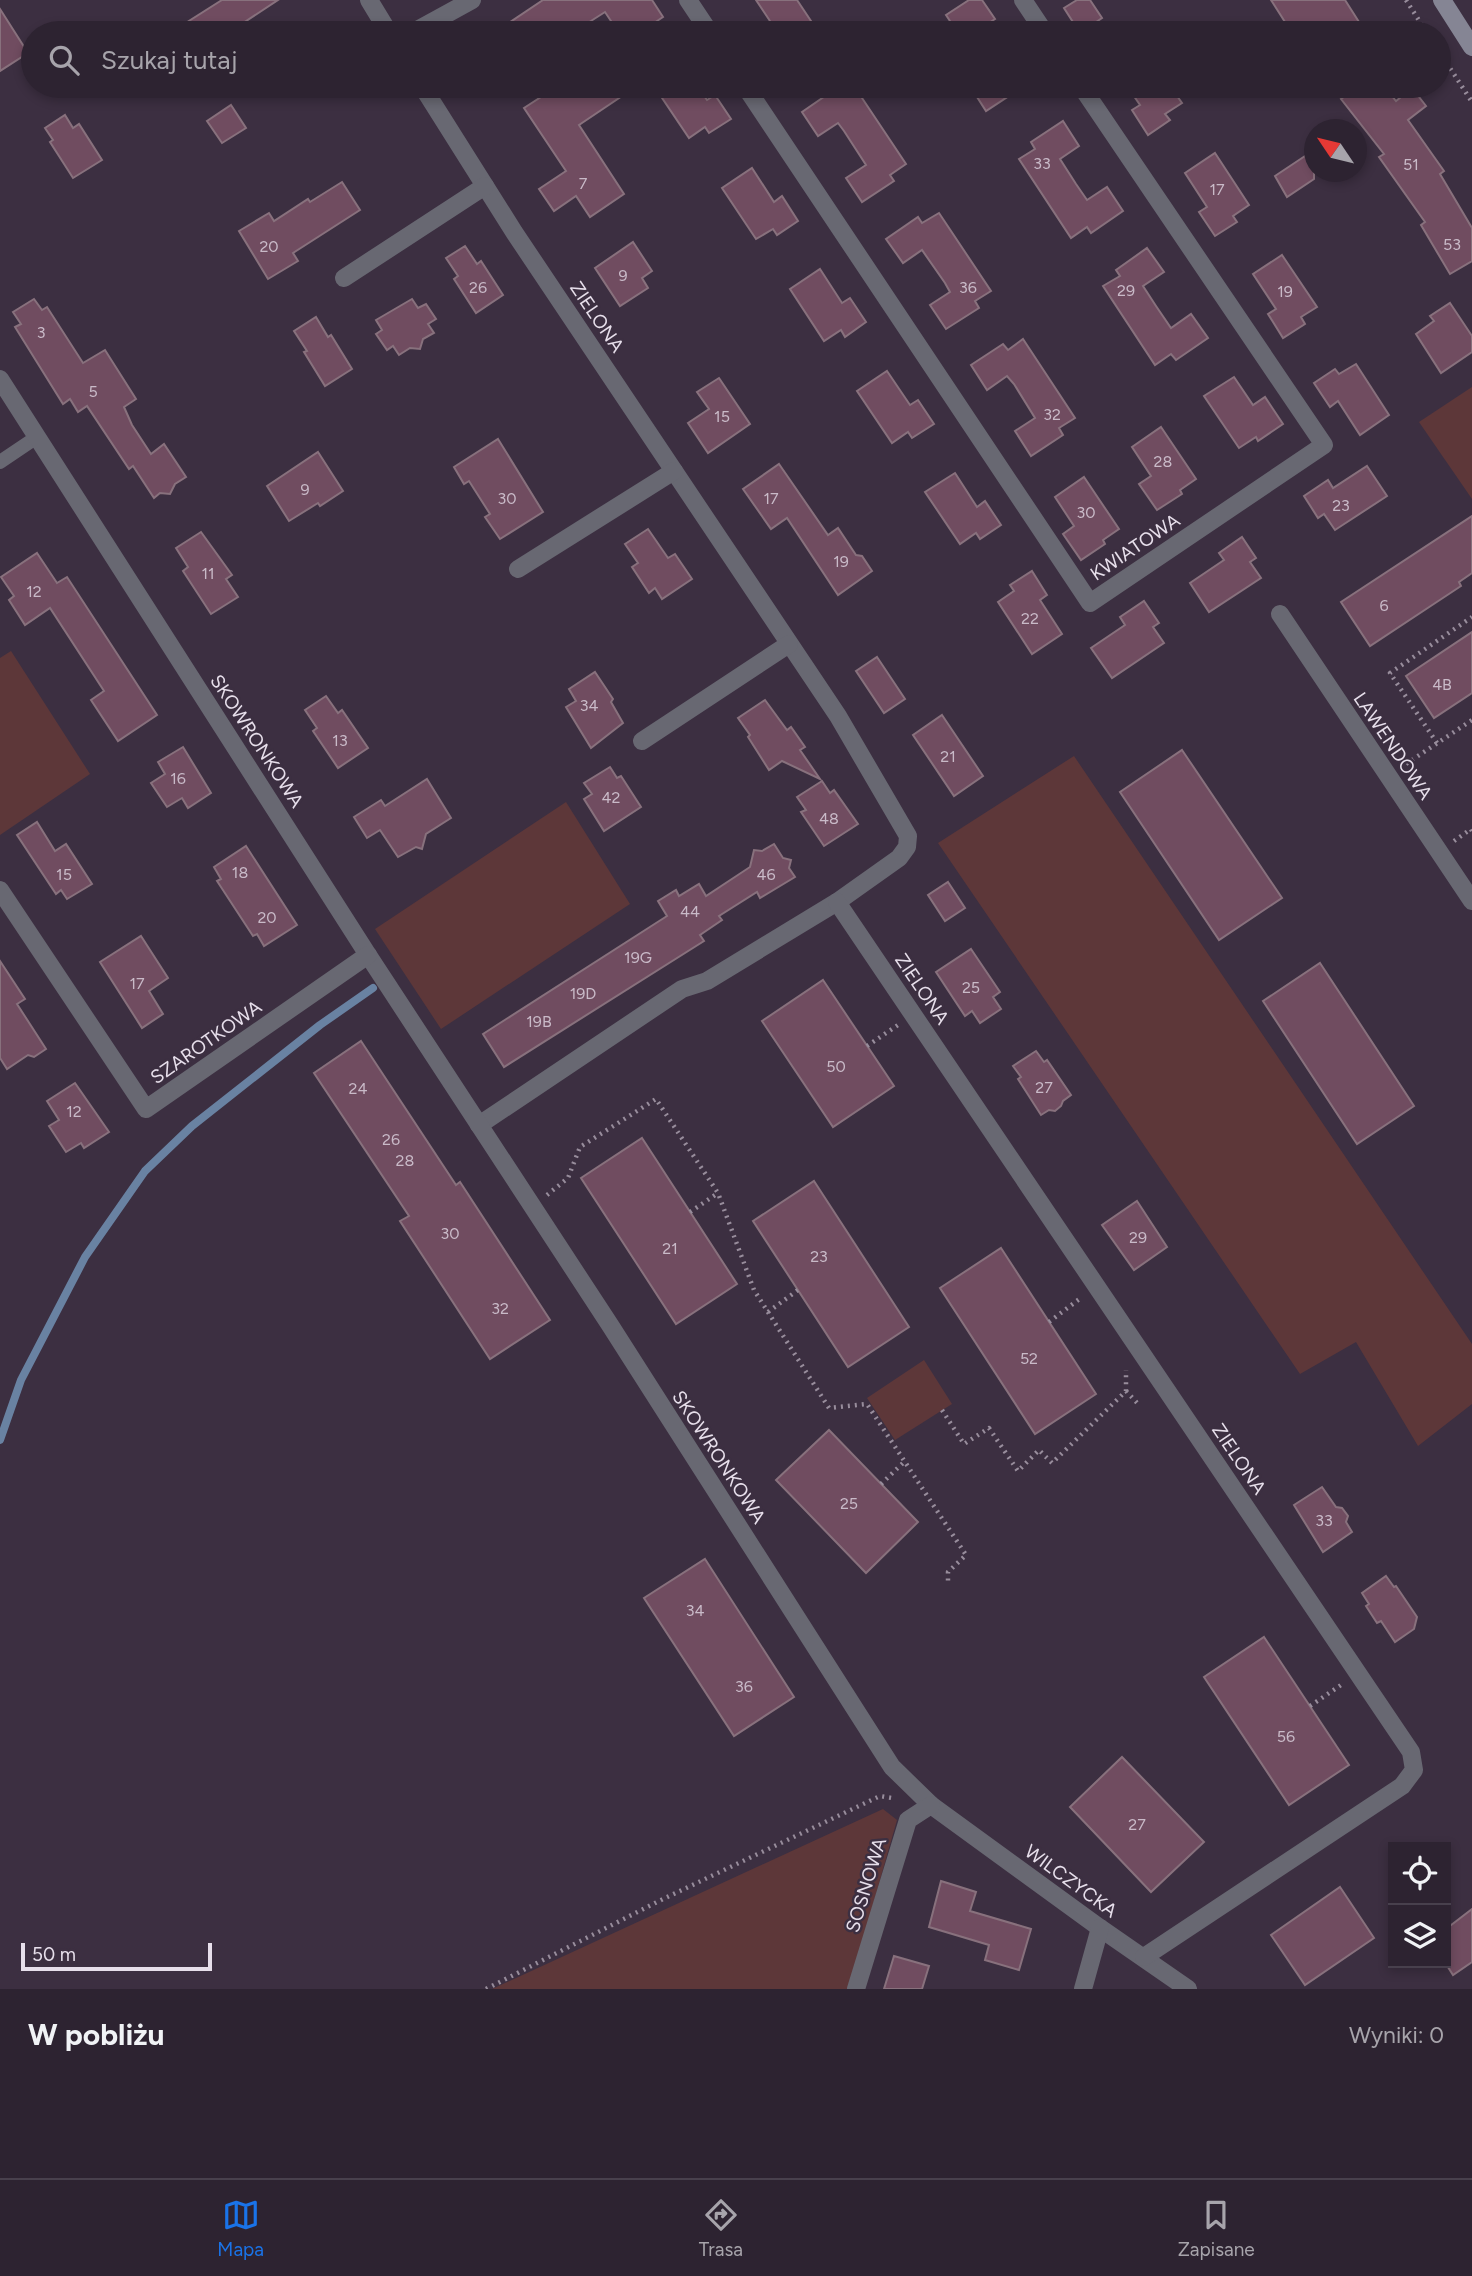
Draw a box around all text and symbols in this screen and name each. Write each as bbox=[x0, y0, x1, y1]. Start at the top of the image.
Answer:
search box bbox=[21, 21, 1451, 98]
icon: search bbox=[45, 41, 83, 79]
text: Szukaj tutaj bbox=[101, 44, 238, 76]
north arrow bbox=[1304, 119, 1367, 182]
house number: 33 bbox=[1033, 154, 1051, 173]
house number: 51 bbox=[1403, 155, 1419, 174]
house number: 7 bbox=[579, 174, 588, 193]
house number: 17 bbox=[1209, 180, 1225, 199]
house number: 53 bbox=[1443, 235, 1461, 254]
house number: 20 bbox=[259, 237, 279, 256]
house number: 9 bbox=[618, 266, 628, 285]
street label: ZIELONA bbox=[565, 277, 629, 357]
house number: 26 bbox=[469, 278, 487, 297]
house number: 36 bbox=[959, 278, 977, 297]
house number: 29 bbox=[1117, 281, 1135, 300]
house number: 19 bbox=[1277, 282, 1293, 301]
house number: 3 bbox=[37, 323, 45, 342]
house number: 5 bbox=[88, 382, 98, 401]
house number: 32 bbox=[1043, 405, 1061, 424]
house number: 15 bbox=[714, 407, 730, 426]
house number: 28 bbox=[1154, 452, 1172, 471]
house number: 9 bbox=[300, 480, 310, 499]
house number: 30 bbox=[498, 489, 516, 508]
house number: 17 bbox=[763, 489, 779, 508]
house number: 23 bbox=[1332, 496, 1350, 515]
house number: 30 bbox=[1077, 503, 1095, 522]
street label: KWIATOWA bbox=[1086, 509, 1184, 585]
house number: 19 bbox=[833, 552, 849, 571]
house number: 11 bbox=[201, 564, 215, 583]
house number: 12 bbox=[26, 582, 42, 601]
house number: 6 bbox=[1379, 596, 1389, 615]
house number: 22 bbox=[1021, 609, 1039, 628]
street label: SKOWRONKOWA bbox=[205, 670, 309, 812]
house number: 4B bbox=[1432, 675, 1452, 694]
street label: LAWENDOWA bbox=[1349, 688, 1437, 804]
house number: 34 bbox=[580, 696, 598, 715]
house number: 13 bbox=[332, 731, 348, 750]
house number: 21 bbox=[940, 747, 956, 766]
house number: 16 bbox=[170, 769, 186, 788]
house number: 42 bbox=[602, 788, 620, 807]
house number: 48 bbox=[819, 809, 839, 828]
house number: 18 bbox=[232, 863, 248, 882]
house number: 15 bbox=[56, 865, 72, 884]
house number: 46 bbox=[757, 865, 776, 884]
house number: 44 bbox=[680, 902, 700, 921]
house number: 20 bbox=[257, 908, 277, 927]
house number: 19G bbox=[624, 948, 652, 967]
street label: ZIELONA bbox=[890, 949, 954, 1029]
house number: 17 bbox=[129, 974, 145, 993]
house number: 25 bbox=[962, 978, 980, 997]
house number: 19D bbox=[570, 984, 596, 1003]
street label: SZAROTKOWA bbox=[146, 995, 266, 1089]
house number: 19B bbox=[526, 1012, 552, 1031]
house number: 50 bbox=[826, 1057, 846, 1076]
house number: 27 bbox=[1035, 1078, 1053, 1097]
house number: 24 bbox=[349, 1079, 367, 1098]
house number: 12 bbox=[66, 1102, 82, 1121]
house number: 26 bbox=[382, 1130, 400, 1149]
house number: 28 bbox=[396, 1151, 414, 1170]
house number: 30 bbox=[441, 1224, 459, 1243]
house number: 29 bbox=[1129, 1228, 1147, 1247]
house number: 21 bbox=[662, 1239, 678, 1258]
house number: 23 bbox=[810, 1247, 828, 1266]
house number: 32 bbox=[491, 1299, 509, 1318]
house number: 52 bbox=[1020, 1349, 1038, 1368]
street label: SKOWRONKOWA bbox=[667, 1386, 771, 1528]
street label: ZIELONA bbox=[1207, 1419, 1271, 1499]
house number: 25 bbox=[840, 1494, 858, 1513]
house number: 33 bbox=[1315, 1511, 1333, 1530]
house number: 34 bbox=[686, 1601, 704, 1620]
house number: 36 bbox=[735, 1677, 753, 1696]
house number: 56 bbox=[1277, 1727, 1295, 1746]
house number: 27 bbox=[1128, 1815, 1146, 1834]
street label: SOSNOWA bbox=[841, 1835, 891, 1935]
street label: WILCZYCKA bbox=[1020, 1840, 1122, 1922]
map controls bbox=[1388, 1842, 1451, 1968]
button: locate bbox=[1388, 1842, 1451, 1905]
button: layers bbox=[1388, 1905, 1451, 1968]
scale bar bbox=[21, 1940, 212, 1972]
text: 50 m bbox=[32, 1943, 76, 1966]
text: W pobliżu bbox=[28, 2016, 165, 2053]
text: Wyniki: 0 bbox=[1349, 2021, 1444, 2049]
tab: Mapa bbox=[217, 2196, 264, 2261]
tab: Trasa bbox=[699, 2196, 743, 2261]
tab: Zapisane bbox=[1178, 2196, 1255, 2261]

